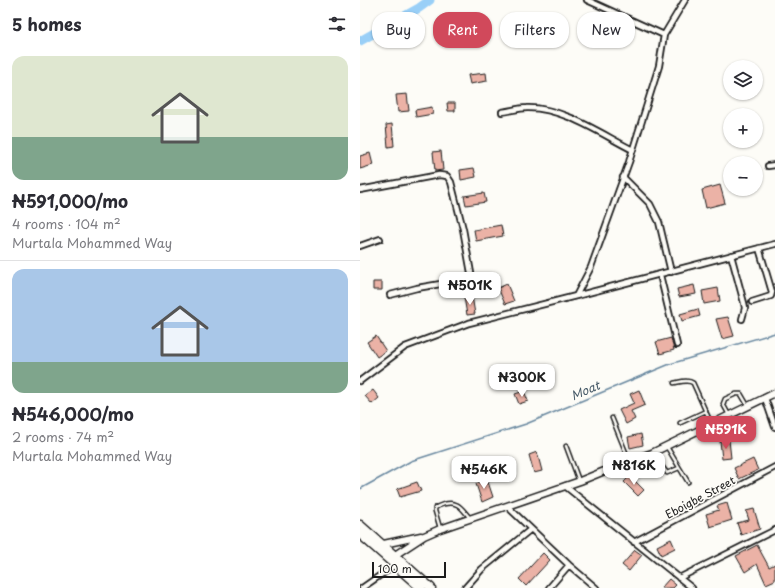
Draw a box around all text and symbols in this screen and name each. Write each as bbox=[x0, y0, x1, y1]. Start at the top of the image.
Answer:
text: 5 homes bbox=[12, 11, 82, 37]
chip: Buy bbox=[372, 12, 425, 48]
chip: Rent bbox=[433, 12, 492, 48]
chip: Filters bbox=[500, 12, 569, 48]
chip: New bbox=[577, 12, 635, 48]
icon: filters bbox=[326, 13, 348, 35]
map controls bbox=[723, 60, 763, 196]
button: layers bbox=[723, 60, 763, 100]
icon: home bbox=[144, 82, 216, 154]
button: + bbox=[723, 108, 763, 148]
button: − bbox=[723, 156, 763, 196]
text: ₦591,000/mo bbox=[12, 188, 128, 214]
text: 4 rooms · 104 m² bbox=[12, 214, 121, 233]
text: Murtala Mohammed Way bbox=[12, 233, 172, 252]
pin: ₦501K bbox=[442, 272, 498, 306]
text: ₦501K bbox=[448, 275, 492, 294]
icon: home bbox=[144, 295, 216, 367]
pin: ₦300K bbox=[494, 364, 550, 398]
text: ₦300K bbox=[498, 367, 546, 386]
water label: Moat bbox=[568, 375, 604, 404]
text: ₦546,000/mo bbox=[12, 401, 134, 427]
pin: ₦591K bbox=[698, 416, 754, 450]
text: ₦591K bbox=[705, 419, 747, 438]
text: 2 rooms · 74 m² bbox=[12, 427, 114, 446]
text: Murtala Mohammed Way bbox=[12, 446, 172, 465]
pin: ₦816K bbox=[606, 452, 662, 486]
text: ₦816K bbox=[612, 455, 656, 474]
pin: ₦546K bbox=[456, 456, 512, 490]
text: ₦546K bbox=[460, 459, 508, 478]
street label: Eboigbe Street bbox=[662, 471, 738, 523]
scale bar bbox=[372, 560, 446, 579]
text: 100 m bbox=[378, 560, 412, 577]

